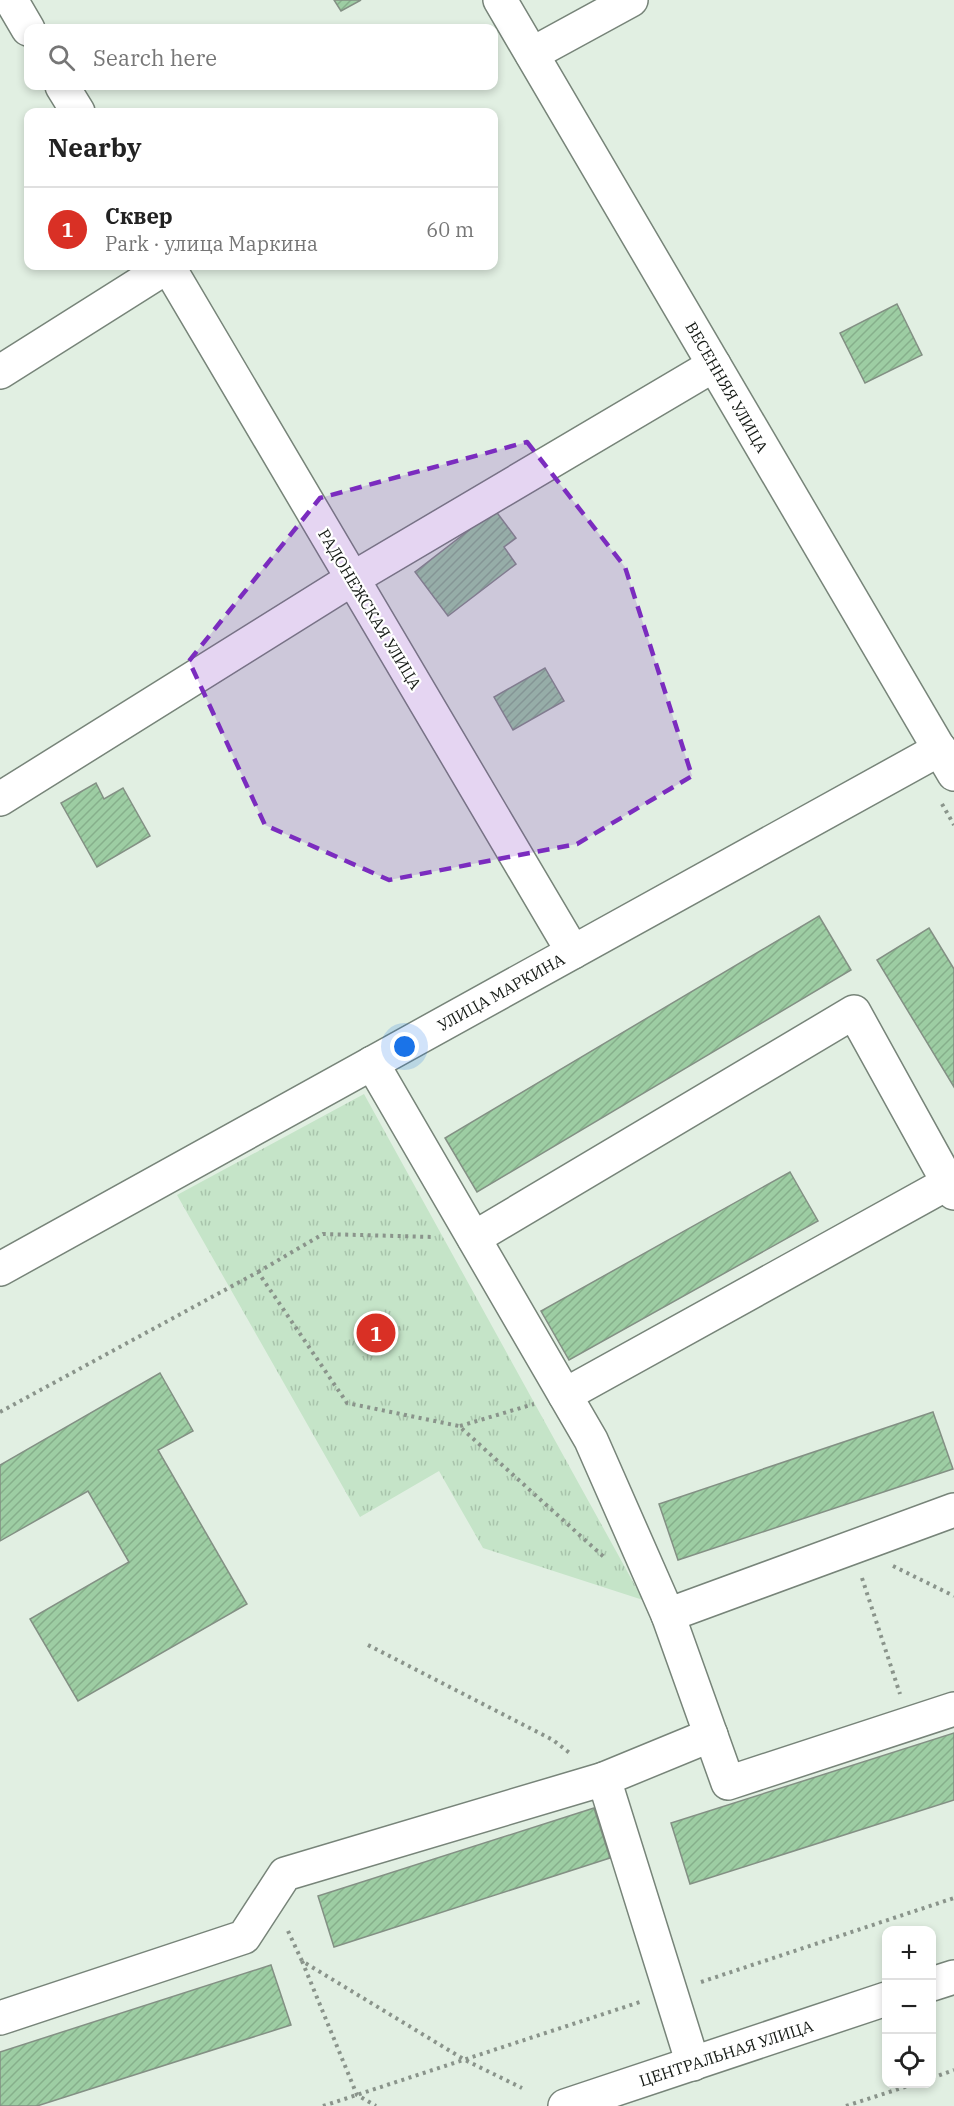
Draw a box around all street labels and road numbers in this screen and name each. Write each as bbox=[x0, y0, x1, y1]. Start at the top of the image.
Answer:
street label: ВЕСЕННЯЯ УЛИЦА bbox=[681, 318, 773, 456]
street label: РАДОНЕЖСКАЯ УЛИЦА bbox=[314, 525, 426, 693]
street label: УЛИЦА МАРКИНА bbox=[434, 949, 568, 1035]
street label: ЦЕНТРАЛЬНАЯ УЛИЦА bbox=[637, 2015, 815, 2091]

